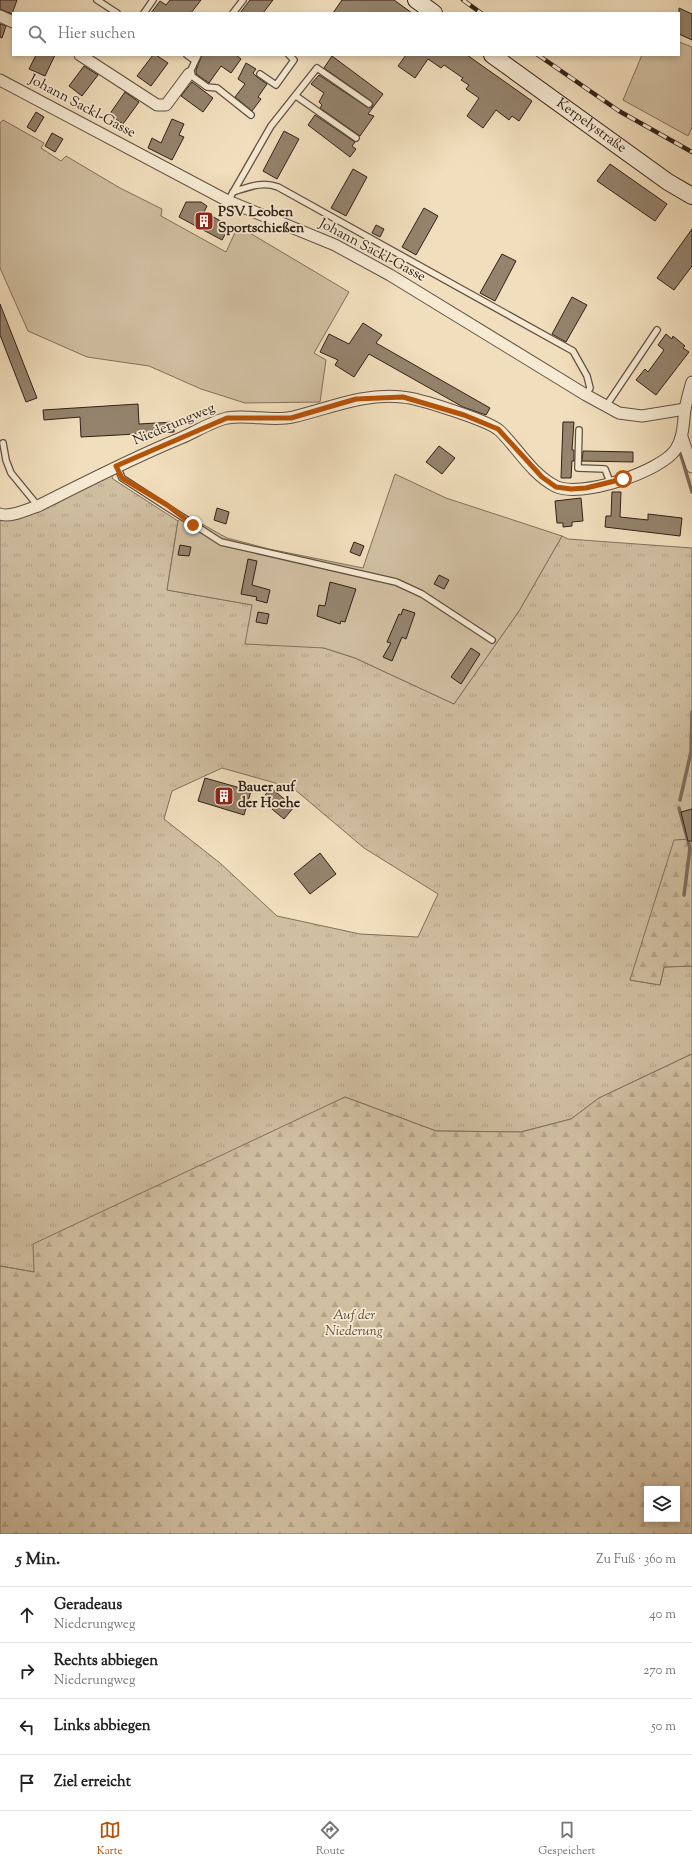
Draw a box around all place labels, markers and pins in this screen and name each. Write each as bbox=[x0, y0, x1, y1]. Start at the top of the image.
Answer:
place label: PSV Leoben Sportschießen bbox=[218, 203, 305, 239]
building icon: PSV Leoben Sportschießen bbox=[193, 210, 215, 232]
place label: Bauer auf der Hoehe bbox=[238, 778, 301, 814]
building icon: Bauer auf der Hoehe bbox=[213, 785, 235, 807]

